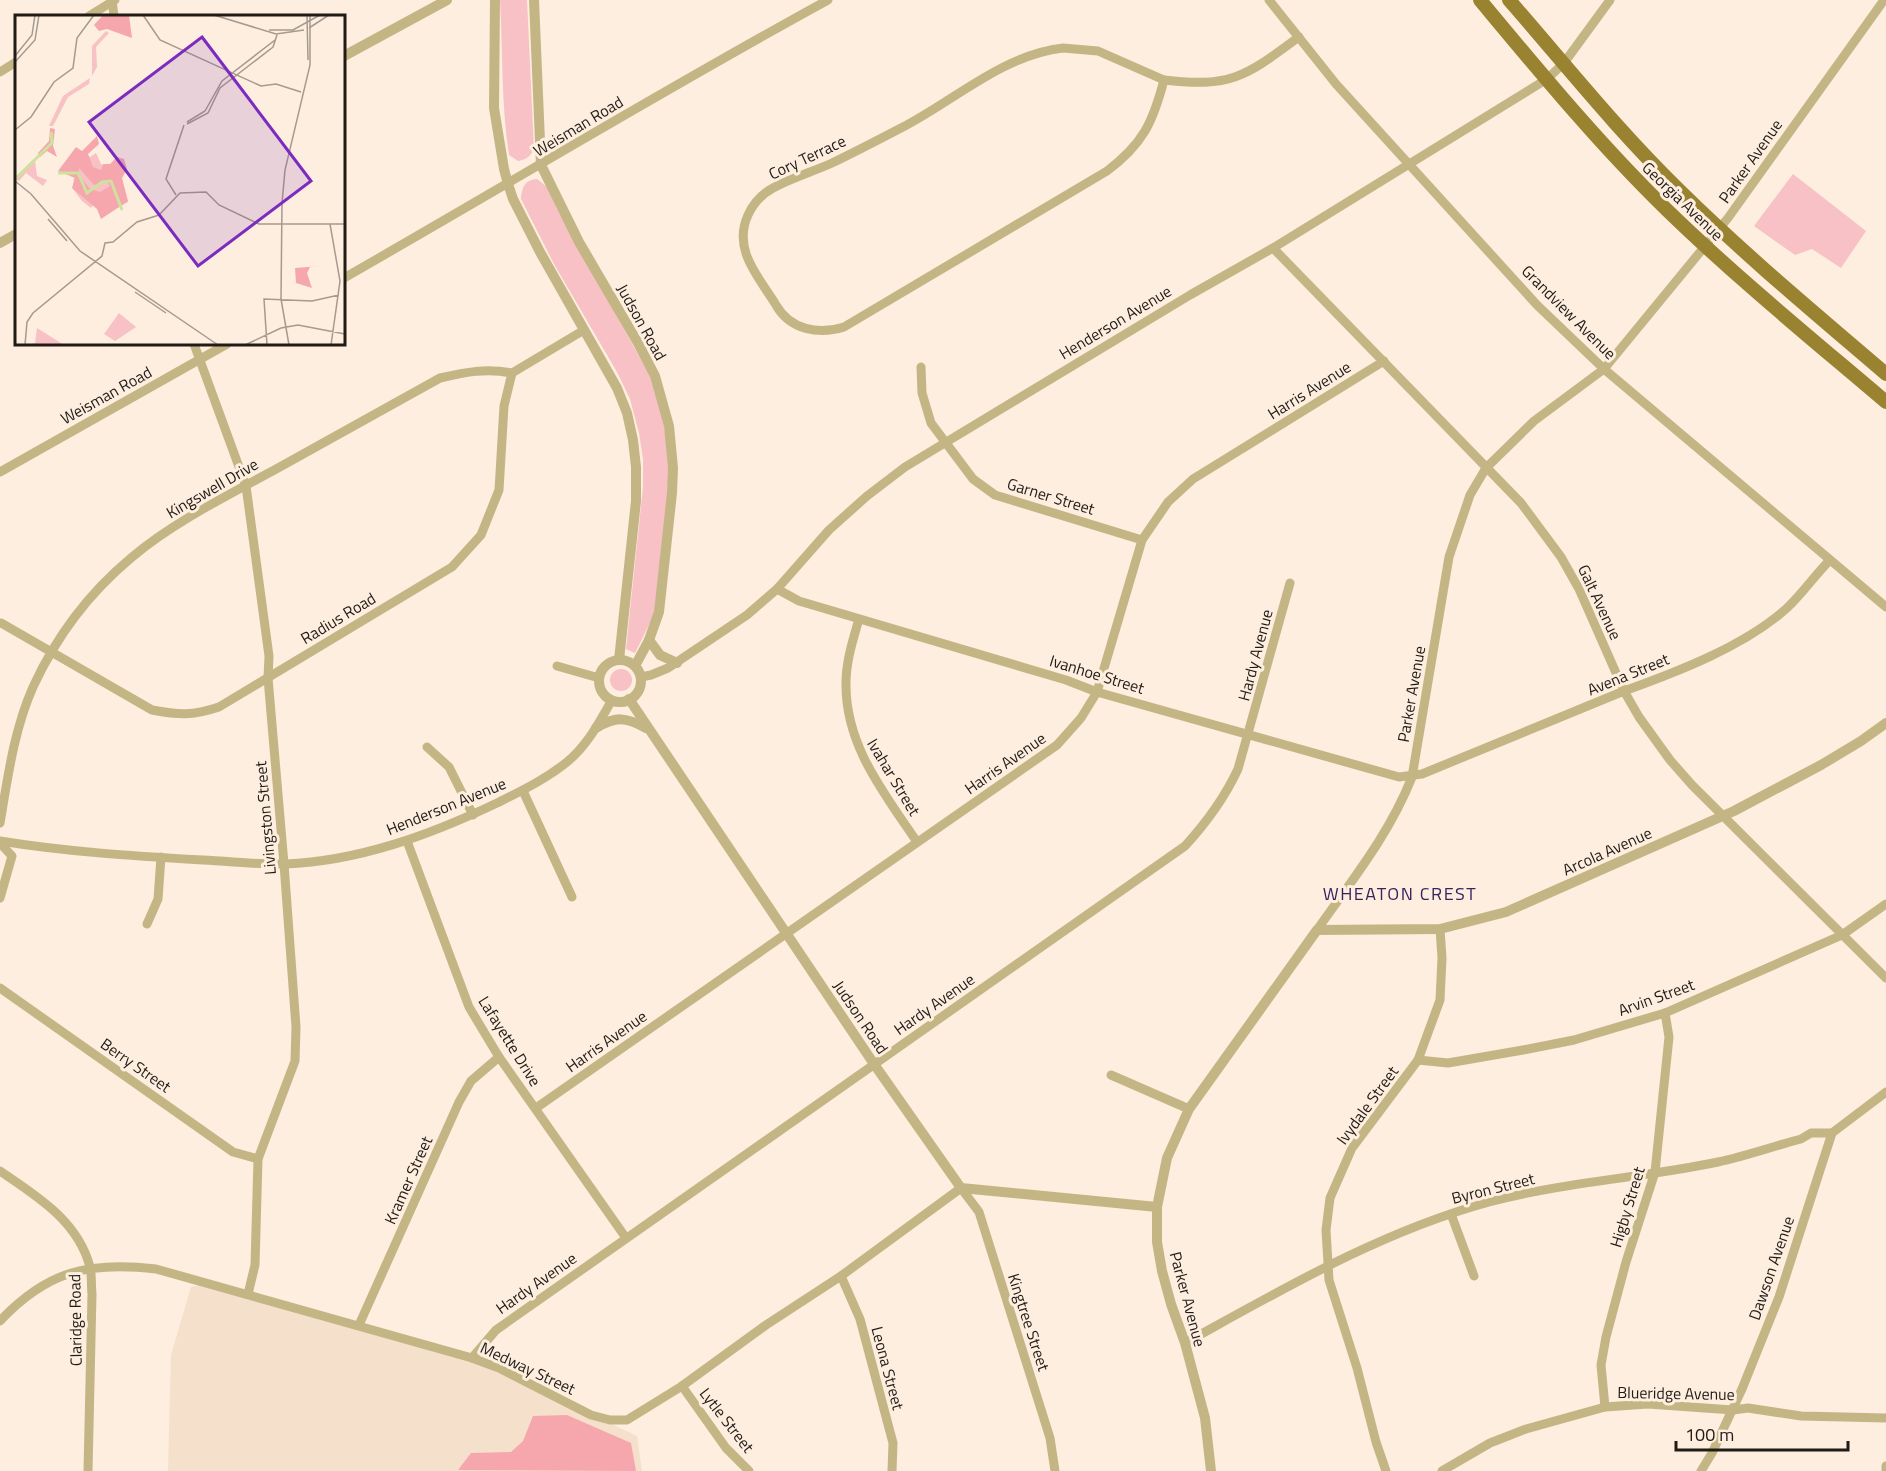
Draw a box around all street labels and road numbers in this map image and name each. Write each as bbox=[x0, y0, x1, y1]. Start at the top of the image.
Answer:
street label: Weisman Road bbox=[529, 90, 627, 162]
street label: Parker Avenue bbox=[1712, 114, 1788, 208]
street label: Cory Terrace bbox=[764, 129, 850, 185]
street label: Georgia Avenue bbox=[1637, 156, 1729, 246]
street label: Grandview Avenue bbox=[1516, 259, 1622, 365]
street label: Judson Road bbox=[611, 279, 673, 365]
street label: Henderson Avenue bbox=[1054, 279, 1176, 365]
street label: Harris Avenue bbox=[1263, 355, 1355, 425]
street label: Weisman Road bbox=[56, 360, 156, 430]
street label: Kingswell Drive bbox=[161, 452, 263, 524]
street label: Garner Street bbox=[1004, 471, 1098, 521]
street label: Galt Avenue bbox=[1572, 560, 1628, 644]
street label: Radius Road bbox=[296, 586, 380, 650]
street label: Hardy Avenue bbox=[1231, 607, 1279, 703]
street label: Parker Avenue bbox=[1391, 644, 1431, 744]
street label: Avena Street bbox=[1584, 647, 1673, 701]
street label: Ivanhoe Street bbox=[1047, 648, 1148, 700]
street label: Harris Avenue bbox=[959, 726, 1051, 800]
street label: Ivahar Street bbox=[861, 734, 927, 821]
street label: Livingston Street bbox=[248, 760, 282, 876]
street label: Henderson Avenue bbox=[382, 771, 510, 841]
street label: Arcola Avenue bbox=[1558, 821, 1656, 881]
street label: Hardy Avenue bbox=[889, 967, 979, 1041]
street label: Arvin Street bbox=[1614, 972, 1698, 1022]
street label: Judson Road bbox=[827, 975, 895, 1059]
street label: Lafayette Drive bbox=[473, 991, 547, 1091]
street label: Harris Avenue bbox=[560, 1004, 652, 1078]
street label: Berry Street bbox=[96, 1032, 177, 1098]
street label: Ivydale Street bbox=[1330, 1060, 1404, 1149]
street label: Kramer Street bbox=[378, 1132, 438, 1228]
street label: Higby Street bbox=[1603, 1163, 1651, 1250]
street label: Byron Street bbox=[1449, 1166, 1537, 1210]
street label: Dawson Avenue bbox=[1742, 1213, 1800, 1323]
street label: Hardy Avenue bbox=[491, 1246, 581, 1320]
street label: Parker Avenue bbox=[1164, 1249, 1212, 1349]
street label: Kingtree Street bbox=[1002, 1270, 1056, 1374]
street label: Claridge Road bbox=[62, 1274, 88, 1366]
street label: Leona Street bbox=[865, 1324, 911, 1413]
street label: Medway Street bbox=[477, 1335, 580, 1401]
street label: Blueridge Avenue bbox=[1617, 1380, 1735, 1406]
street label: Lytle Street bbox=[694, 1382, 760, 1458]

